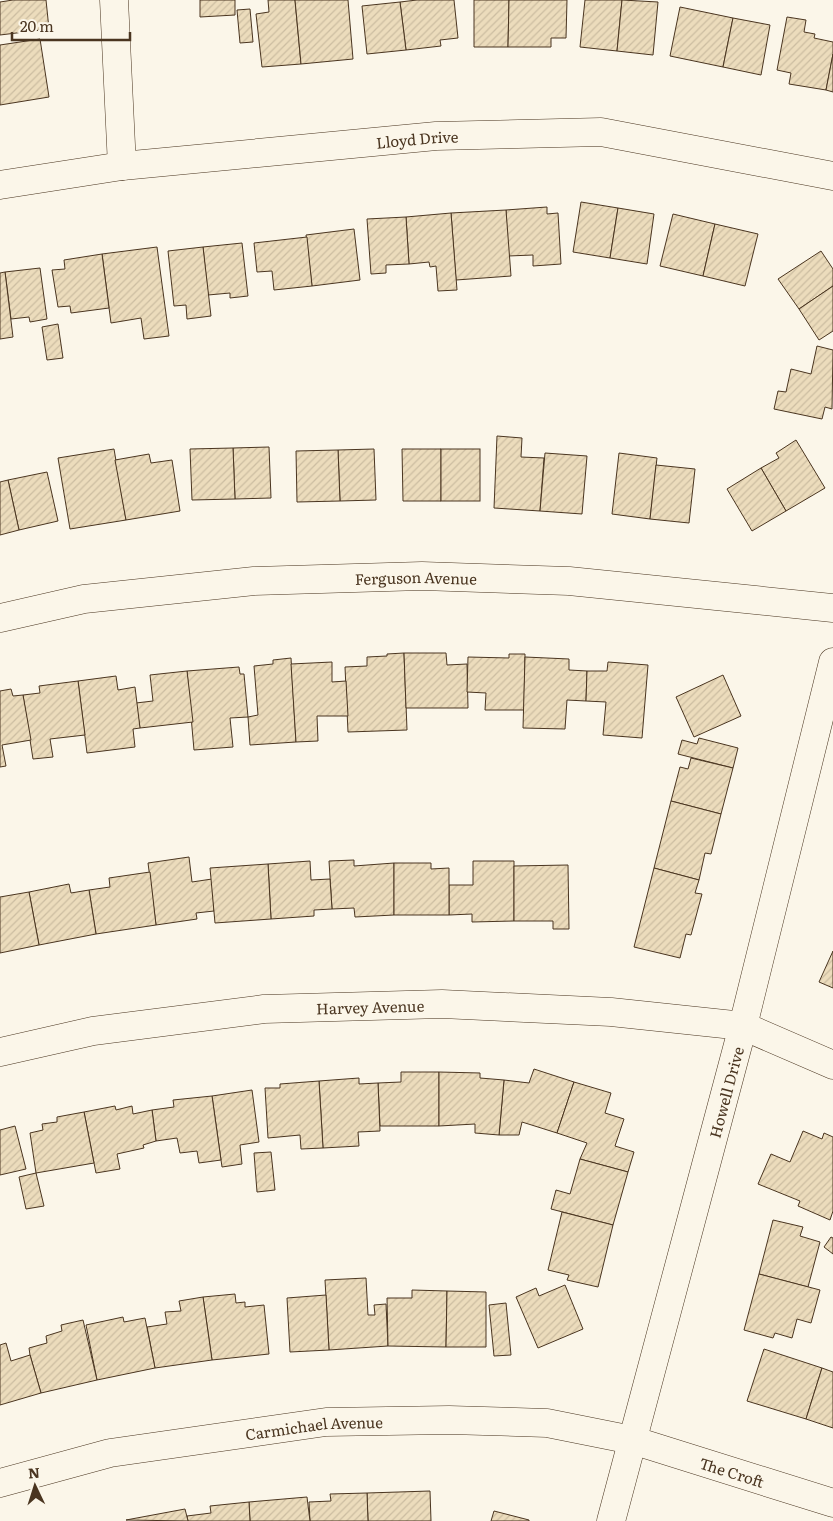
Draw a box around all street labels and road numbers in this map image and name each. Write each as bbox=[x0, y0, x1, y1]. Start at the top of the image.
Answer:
street label: Lloyd Drive bbox=[375, 124, 459, 153]
street label: Ferguson Avenue bbox=[354, 564, 478, 589]
street label: Harvey Avenue bbox=[316, 993, 425, 1019]
street label: Howell Drive bbox=[702, 1043, 749, 1140]
street label: Carmichael Avenue bbox=[244, 1410, 383, 1445]
street label: The Croft bbox=[697, 1450, 767, 1492]

